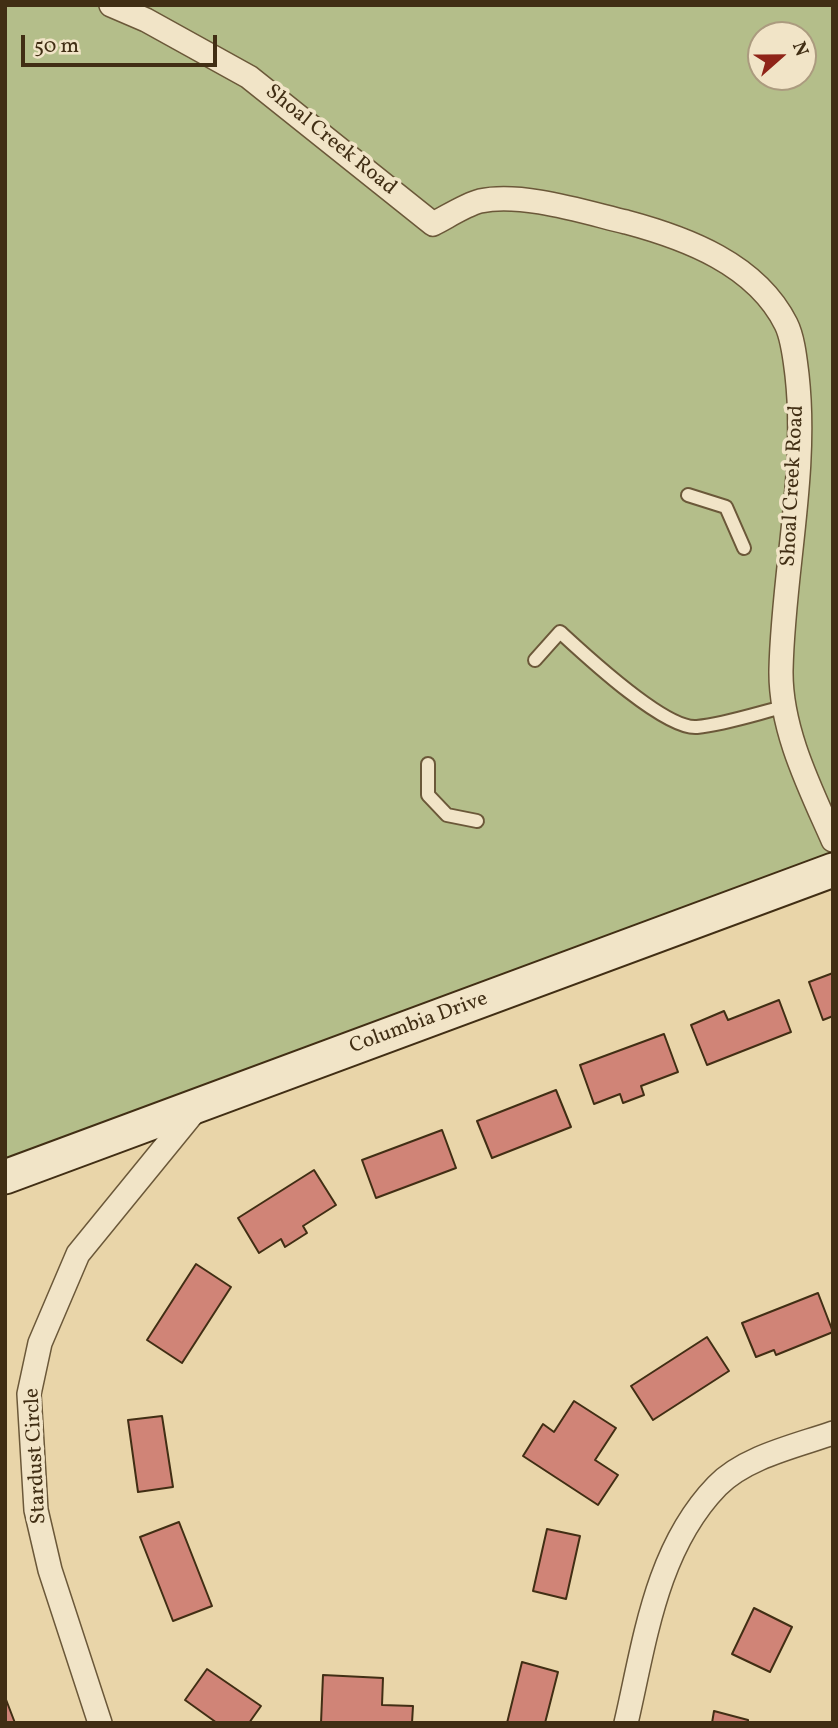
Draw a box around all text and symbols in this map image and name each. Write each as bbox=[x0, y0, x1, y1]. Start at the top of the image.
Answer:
scale bar bbox=[24, 21, 220, 65]
north arrow bbox=[747, 21, 817, 91]
text: 50 m bbox=[34, 32, 79, 61]
text: N bbox=[785, 38, 814, 60]
street label: Shoal Creek Road bbox=[259, 80, 401, 202]
street label: Shoal Creek Road bbox=[777, 405, 811, 567]
street label: Columbia Drive bbox=[347, 987, 491, 1061]
street label: Stardust Circle bbox=[21, 1387, 53, 1525]

